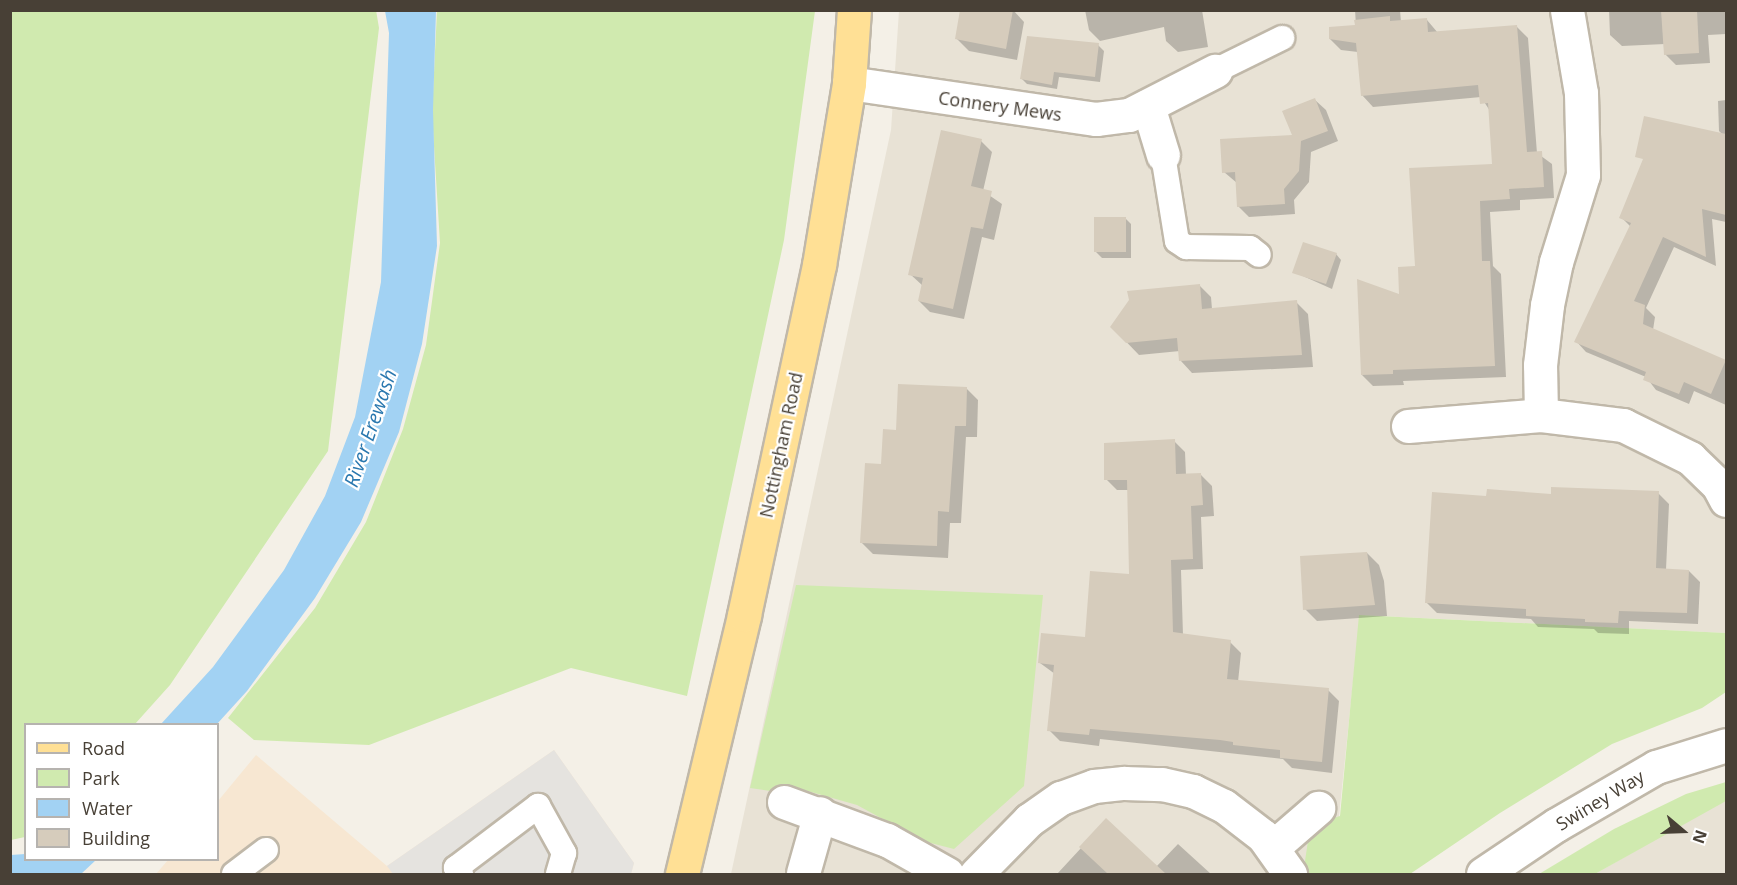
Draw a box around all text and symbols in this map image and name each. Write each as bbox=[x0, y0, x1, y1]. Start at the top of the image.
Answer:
street label: Connery Mews bbox=[937, 87, 1063, 125]
water label: River Erewash bbox=[339, 366, 401, 490]
street label: Nottingham Road bbox=[755, 370, 807, 520]
legend bbox=[24, 723, 219, 861]
text: Road bbox=[82, 736, 125, 760]
street label: Swiney Way bbox=[1552, 765, 1648, 835]
text: Park bbox=[82, 766, 120, 790]
text: Water bbox=[82, 796, 133, 820]
north arrow bbox=[1653, 801, 1713, 861]
text: Building bbox=[82, 826, 150, 850]
text: N bbox=[1688, 827, 1713, 847]

